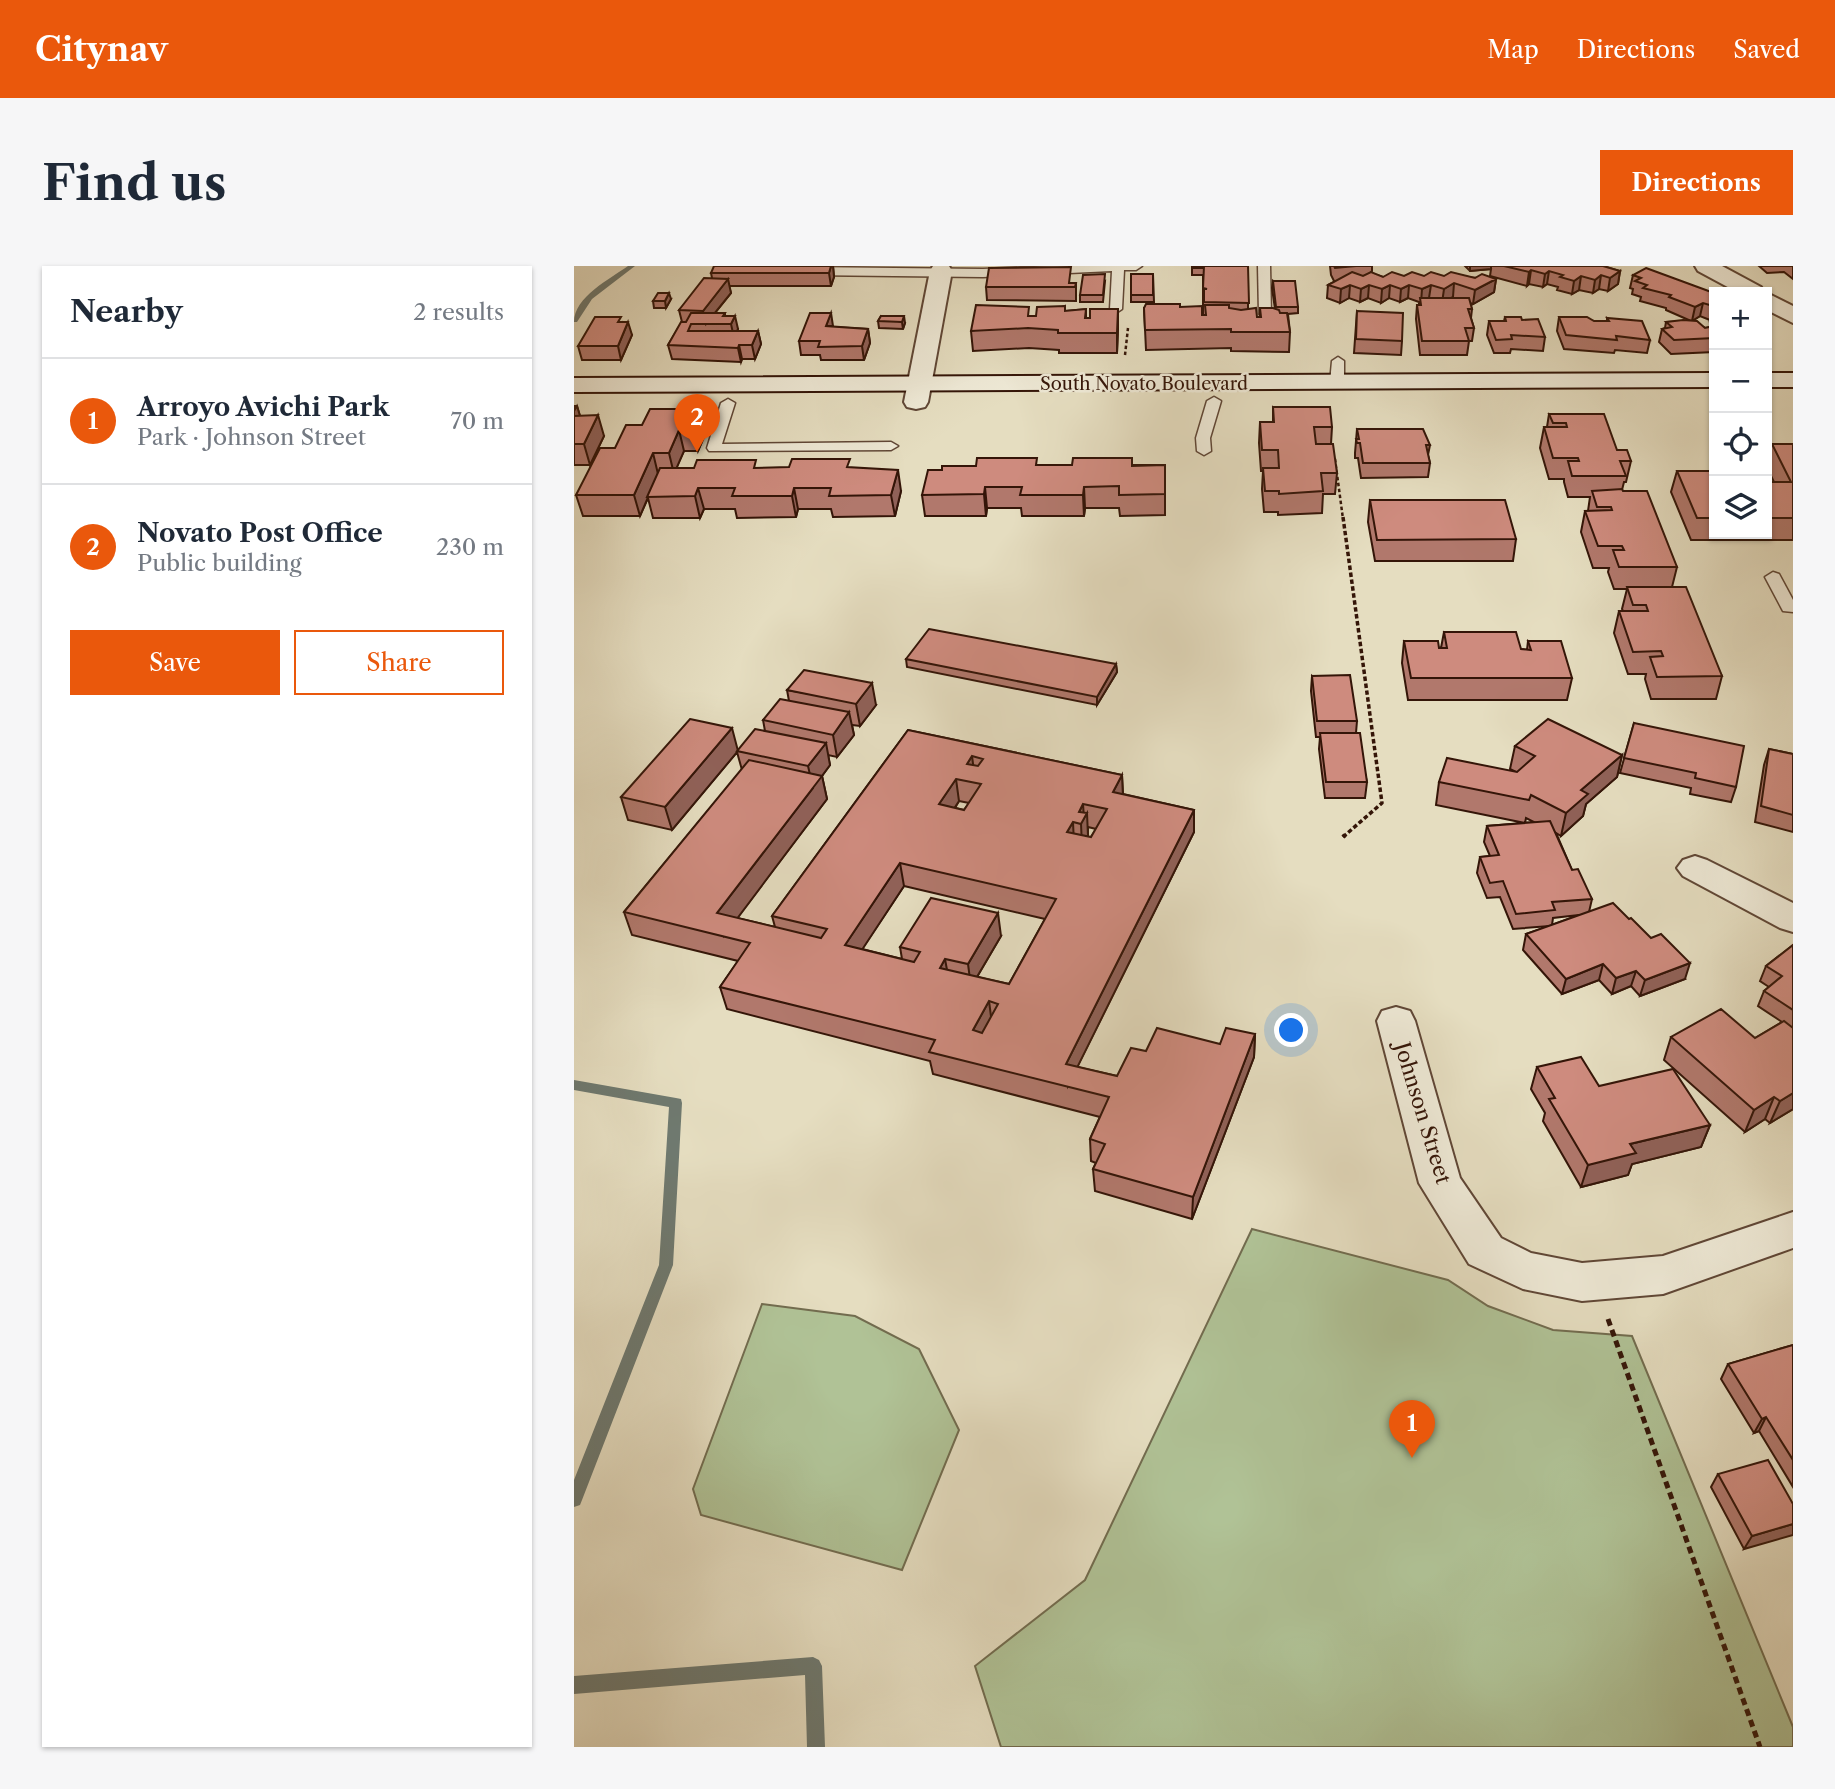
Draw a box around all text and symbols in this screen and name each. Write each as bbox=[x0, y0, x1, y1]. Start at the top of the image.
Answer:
text: Citynav bbox=[35, 29, 168, 70]
text: Map bbox=[1487, 35, 1539, 64]
text: Directions bbox=[1577, 35, 1695, 64]
text: Saved bbox=[1733, 35, 1800, 64]
button: Directions bbox=[1600, 150, 1793, 215]
text: Find us bbox=[42, 152, 226, 213]
map controls bbox=[1709, 287, 1772, 539]
button: + bbox=[1709, 287, 1772, 350]
text: Nearby bbox=[70, 293, 183, 330]
text: 2 results bbox=[413, 298, 504, 326]
button: − bbox=[1709, 350, 1772, 413]
street label: South Novato Boulevard bbox=[1040, 373, 1248, 395]
text: Arroyo Avichi Park bbox=[137, 391, 389, 423]
pin: 2 bbox=[674, 394, 720, 452]
text: 1 bbox=[88, 407, 98, 435]
text: 70 m bbox=[451, 407, 504, 435]
button: locate bbox=[1709, 413, 1772, 476]
text: Park · Johnson Street bbox=[137, 423, 366, 451]
button: layers bbox=[1709, 476, 1772, 539]
text: Novato Post Office bbox=[137, 517, 383, 549]
text: 2 bbox=[86, 533, 100, 561]
text: 230 m bbox=[436, 533, 504, 561]
text: Public building bbox=[137, 549, 302, 577]
button: Save bbox=[70, 630, 280, 695]
button: Share bbox=[294, 630, 504, 695]
your location bbox=[1274, 1013, 1308, 1047]
street label: Johnson Street bbox=[1389, 1036, 1457, 1187]
pin: 1 bbox=[1389, 1400, 1435, 1458]

